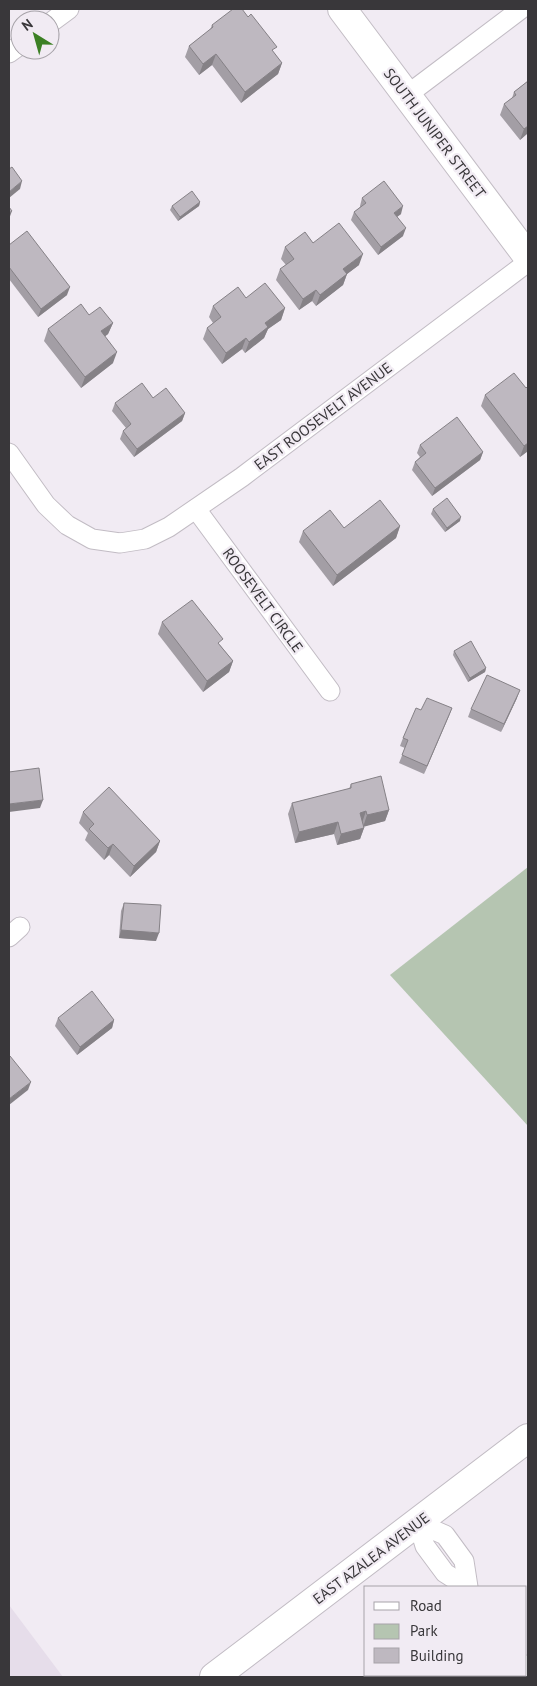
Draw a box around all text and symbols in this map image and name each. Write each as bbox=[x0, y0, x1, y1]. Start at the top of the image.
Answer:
north arrow bbox=[10, 10, 60, 60]
text: N bbox=[18, 15, 36, 35]
street label: SOUTH JUNIPER STREET bbox=[380, 64, 491, 202]
street label: EAST ROOSEVELT AVENUE bbox=[250, 358, 396, 474]
street label: ROOSEVELT CIRCLE bbox=[219, 544, 307, 656]
street label: EAST AZALEA AVENUE bbox=[309, 1508, 433, 1608]
legend bbox=[364, 1586, 527, 1676]
text: Road bbox=[410, 1596, 442, 1615]
text: Park bbox=[410, 1621, 438, 1640]
text: Building bbox=[410, 1646, 464, 1665]

